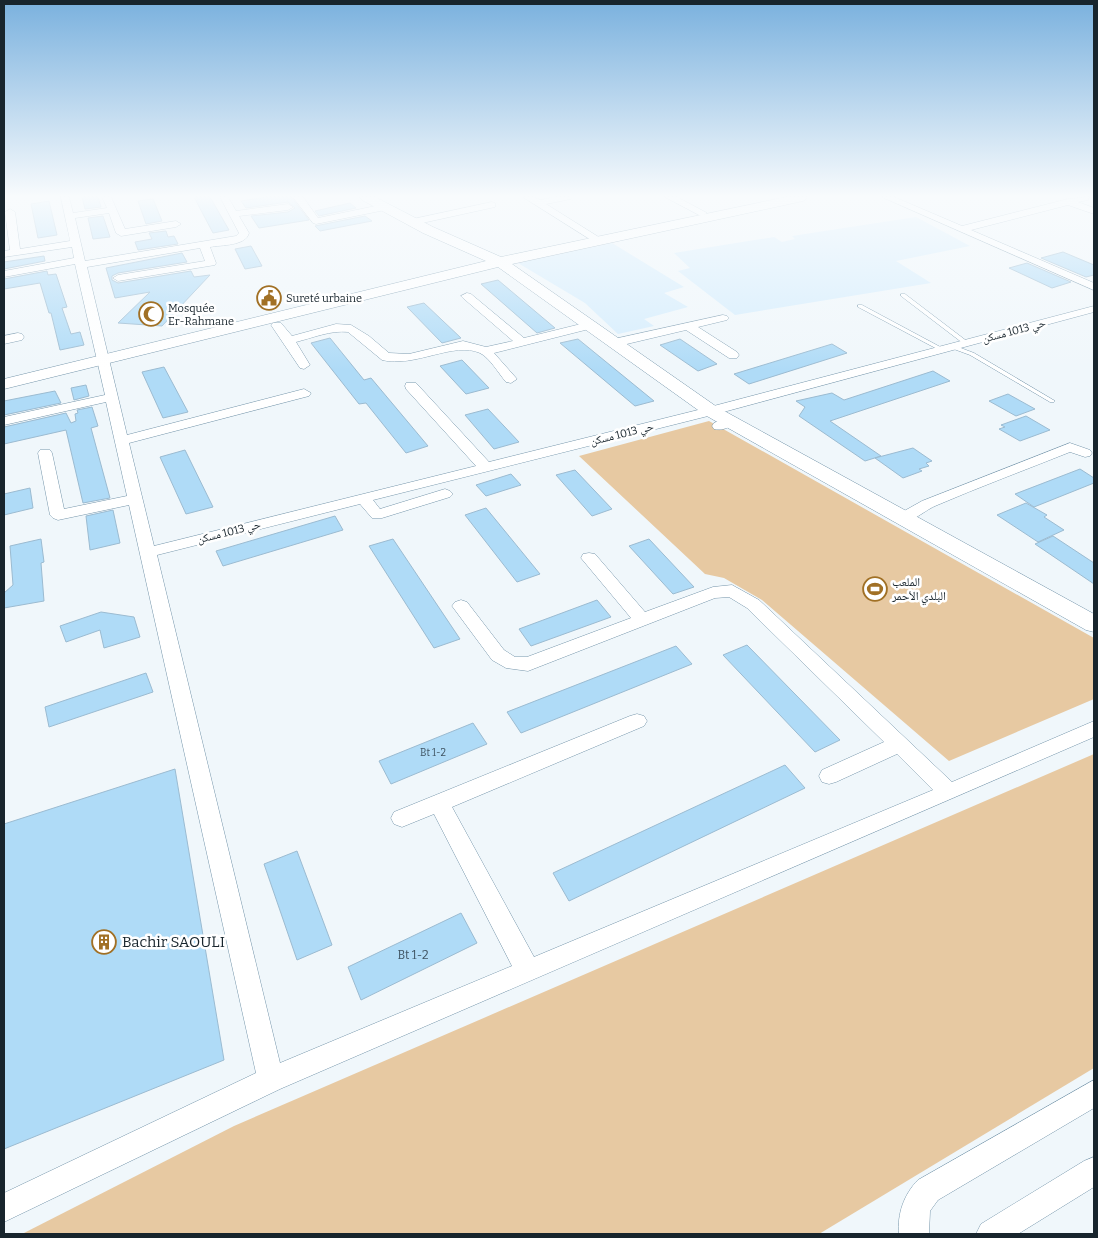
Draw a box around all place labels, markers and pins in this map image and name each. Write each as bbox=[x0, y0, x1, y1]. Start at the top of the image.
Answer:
public building icon: Sureté urbaine bbox=[256, 285, 282, 311]
place label: Sureté urbaine bbox=[286, 292, 362, 305]
mosque icon: Mosquée Er-Rahmane bbox=[138, 301, 164, 327]
place label: Mosquée Er-Rahmane bbox=[168, 302, 234, 328]
place label: الملعب البلدي الأحمر bbox=[891, 575, 946, 606]
sports icon: الملعب البلدي الأحمر bbox=[862, 576, 888, 602]
building icon: Bachir SAOULI bbox=[91, 929, 117, 955]
place label: Bachir SAOULI bbox=[122, 933, 225, 951]

